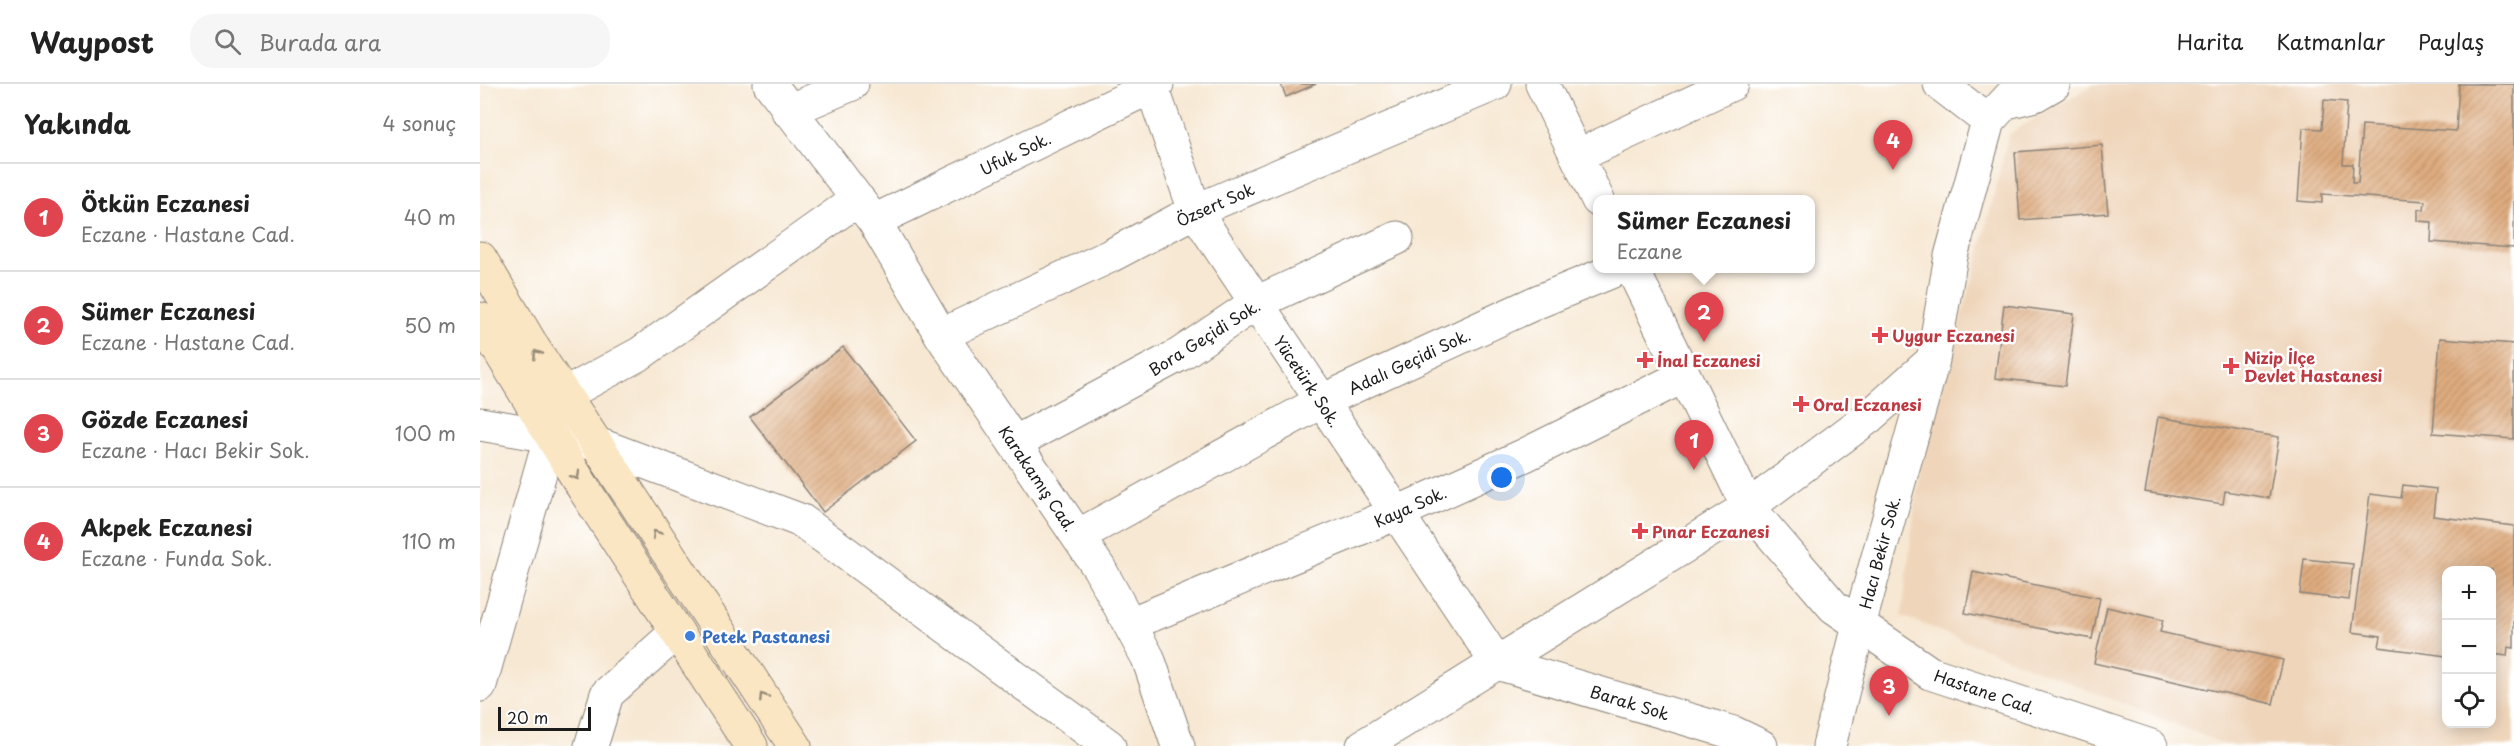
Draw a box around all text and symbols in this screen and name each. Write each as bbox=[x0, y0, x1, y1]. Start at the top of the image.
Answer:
search box bbox=[190, 14, 610, 68]
text: Waypost bbox=[30, 20, 154, 63]
icon: search bbox=[211, 25, 244, 58]
text: Burada ara bbox=[259, 25, 381, 58]
text: Harita bbox=[2177, 25, 2243, 57]
text: Katmanlar bbox=[2276, 25, 2385, 57]
text: Paylaş bbox=[2418, 25, 2484, 57]
text: Yakında bbox=[24, 104, 131, 143]
text: 4 sonuç bbox=[383, 108, 456, 138]
pin: 4 bbox=[1874, 120, 1912, 170]
street label: Ufuk Sok. bbox=[975, 125, 1055, 181]
street label: Özsert Sok bbox=[1172, 176, 1258, 232]
text: Ötkün Eczanesi bbox=[81, 186, 250, 219]
popup bbox=[1593, 195, 1815, 273]
text: 1 bbox=[39, 202, 48, 232]
text: 40 m bbox=[404, 202, 456, 232]
text: Sümer Eczanesi bbox=[1617, 203, 1791, 236]
text: Eczane · Hastane Cad. bbox=[81, 219, 295, 249]
text: Eczane bbox=[1617, 236, 1683, 266]
pin: 2 bbox=[1684, 292, 1724, 342]
street label: Bora Geçidi Sok. bbox=[1143, 293, 1265, 381]
text: Sümer Eczanesi bbox=[81, 294, 255, 327]
text: 2 bbox=[36, 310, 51, 340]
text: 50 m bbox=[404, 310, 456, 340]
street label: Adalı Geçidi Sok. bbox=[1344, 322, 1474, 400]
place label: Uygur Eczanesi bbox=[1892, 323, 2015, 347]
text: Eczane · Hastane Cad. bbox=[81, 327, 295, 357]
marker: Uygur Eczanesi bbox=[1873, 328, 1887, 342]
street label: Yücetürk Sok. bbox=[1268, 330, 1348, 432]
place label: Nizip İlçe Devlet Hastanesi bbox=[2244, 345, 2382, 387]
place label: İnal Eczanesi bbox=[1657, 348, 1761, 372]
one-way arrow bbox=[533, 349, 544, 360]
marker: İnal Eczanesi bbox=[1638, 353, 1652, 367]
marker: Nizip İlçe Devlet Hastanesi bbox=[2222, 357, 2240, 375]
place label: Oral Eczanesi bbox=[1813, 392, 1922, 416]
marker: Oral Eczanesi bbox=[1794, 397, 1808, 411]
text: Gözde Eczanesi bbox=[81, 402, 248, 435]
text: 3 bbox=[37, 418, 50, 448]
text: 100 m bbox=[395, 418, 456, 448]
street label: Karakamış Cad. bbox=[993, 420, 1082, 536]
pin: 1 bbox=[1674, 420, 1714, 470]
text: Eczane · Hacı Bekir Sok. bbox=[81, 435, 310, 465]
your location bbox=[1487, 463, 1516, 492]
one-way arrow bbox=[569, 470, 581, 480]
street label: Kaya Sok. bbox=[1370, 479, 1450, 533]
street label: Hacı Bekir Sok. bbox=[1852, 493, 1906, 611]
text: Akpek Eczanesi bbox=[81, 510, 252, 543]
place label: Pınar Eczanesi bbox=[1652, 519, 1769, 543]
marker: Pınar Eczanesi bbox=[1633, 524, 1647, 538]
text: 4 bbox=[37, 526, 50, 556]
text: 110 m bbox=[402, 526, 456, 556]
one-way arrow bbox=[651, 530, 663, 540]
text: Eczane · Funda Sok. bbox=[81, 543, 272, 573]
map controls bbox=[2442, 566, 2496, 728]
button: + bbox=[2442, 566, 2496, 620]
button: − bbox=[2442, 620, 2496, 674]
place label: Petek Pastanesi bbox=[702, 624, 830, 648]
marker: Petek Pastanesi bbox=[683, 629, 697, 643]
street label: Hastane Cad. bbox=[1931, 662, 2039, 720]
pin: 3 bbox=[1870, 666, 1908, 716]
button: locate bbox=[2442, 674, 2496, 728]
street label: Barak Sok bbox=[1587, 679, 1673, 725]
one-way arrow bbox=[758, 693, 770, 703]
scale bar bbox=[498, 704, 591, 732]
text: 20 m bbox=[507, 705, 548, 729]

